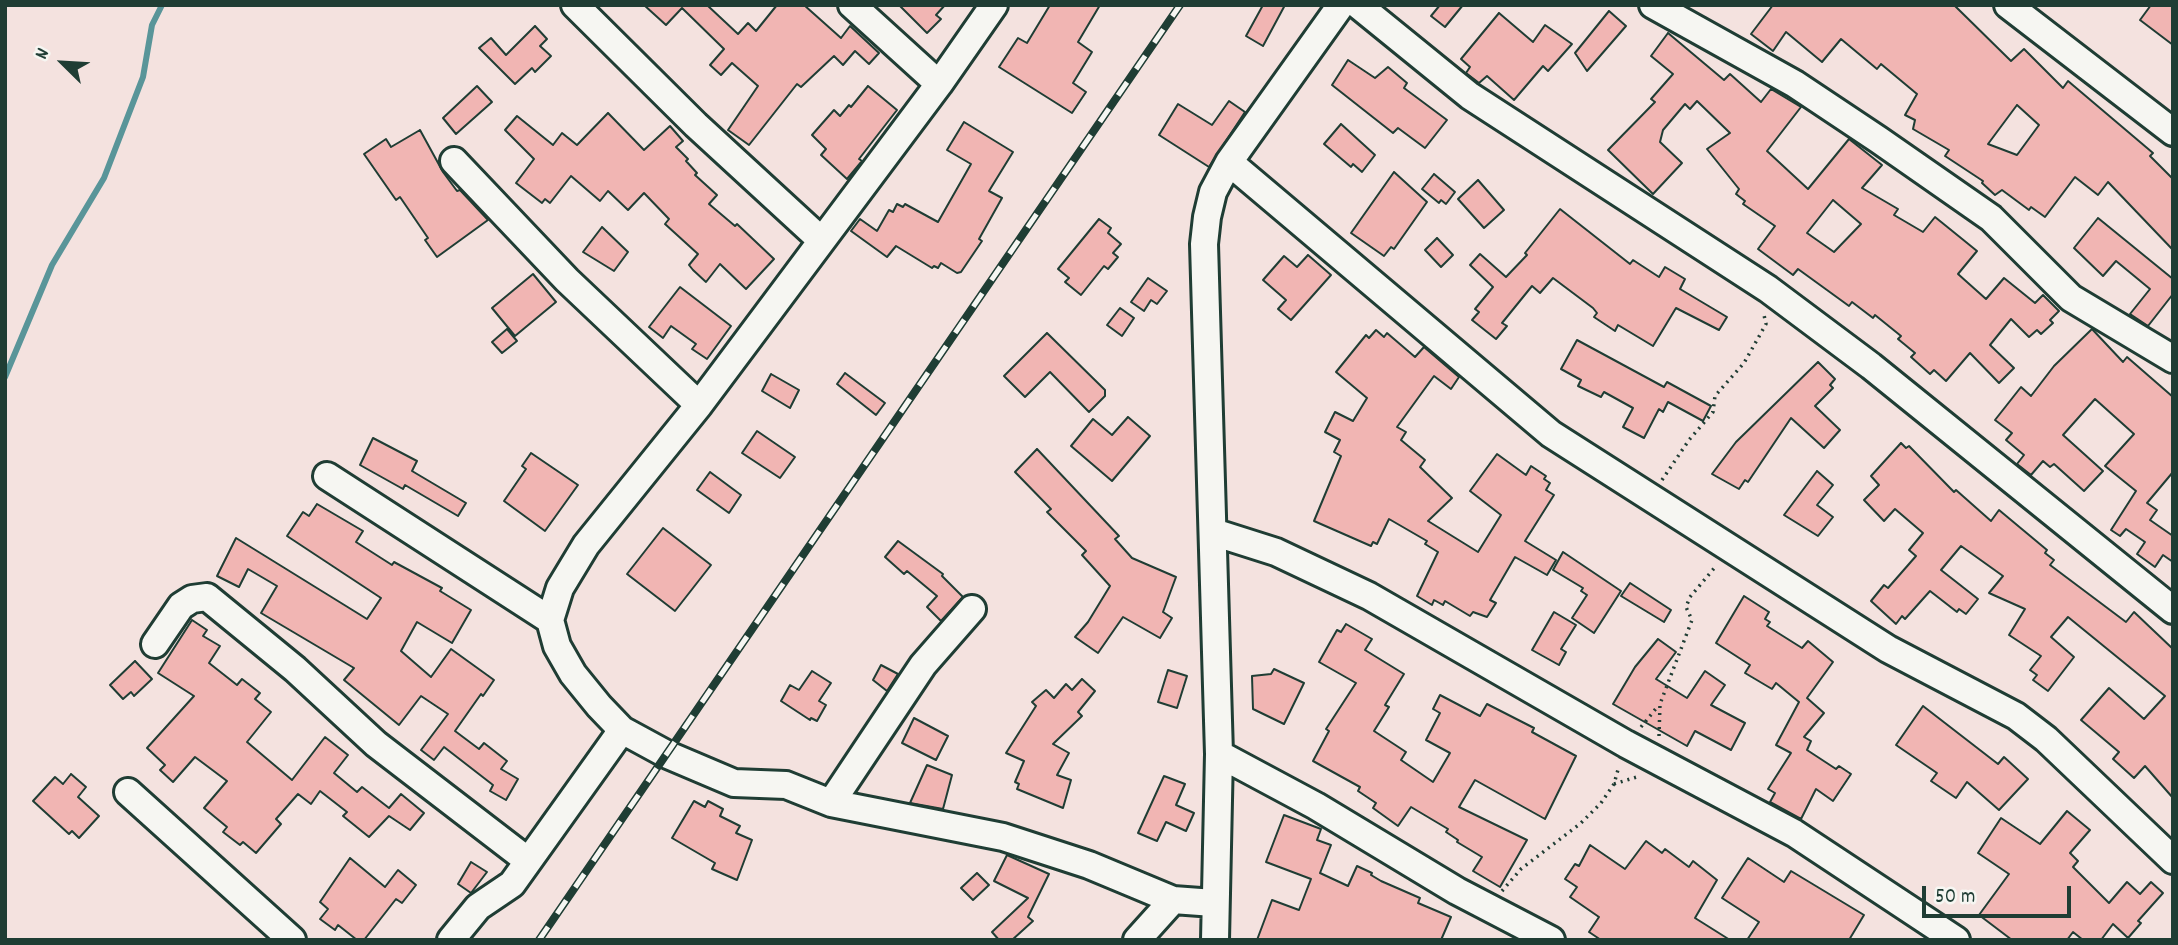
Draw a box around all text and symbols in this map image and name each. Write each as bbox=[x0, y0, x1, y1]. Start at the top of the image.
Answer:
north arrow bbox=[28, 28, 98, 98]
text: N bbox=[29, 44, 58, 64]
scale bar bbox=[1926, 872, 2075, 916]
text: 50 m bbox=[1935, 883, 1975, 913]

